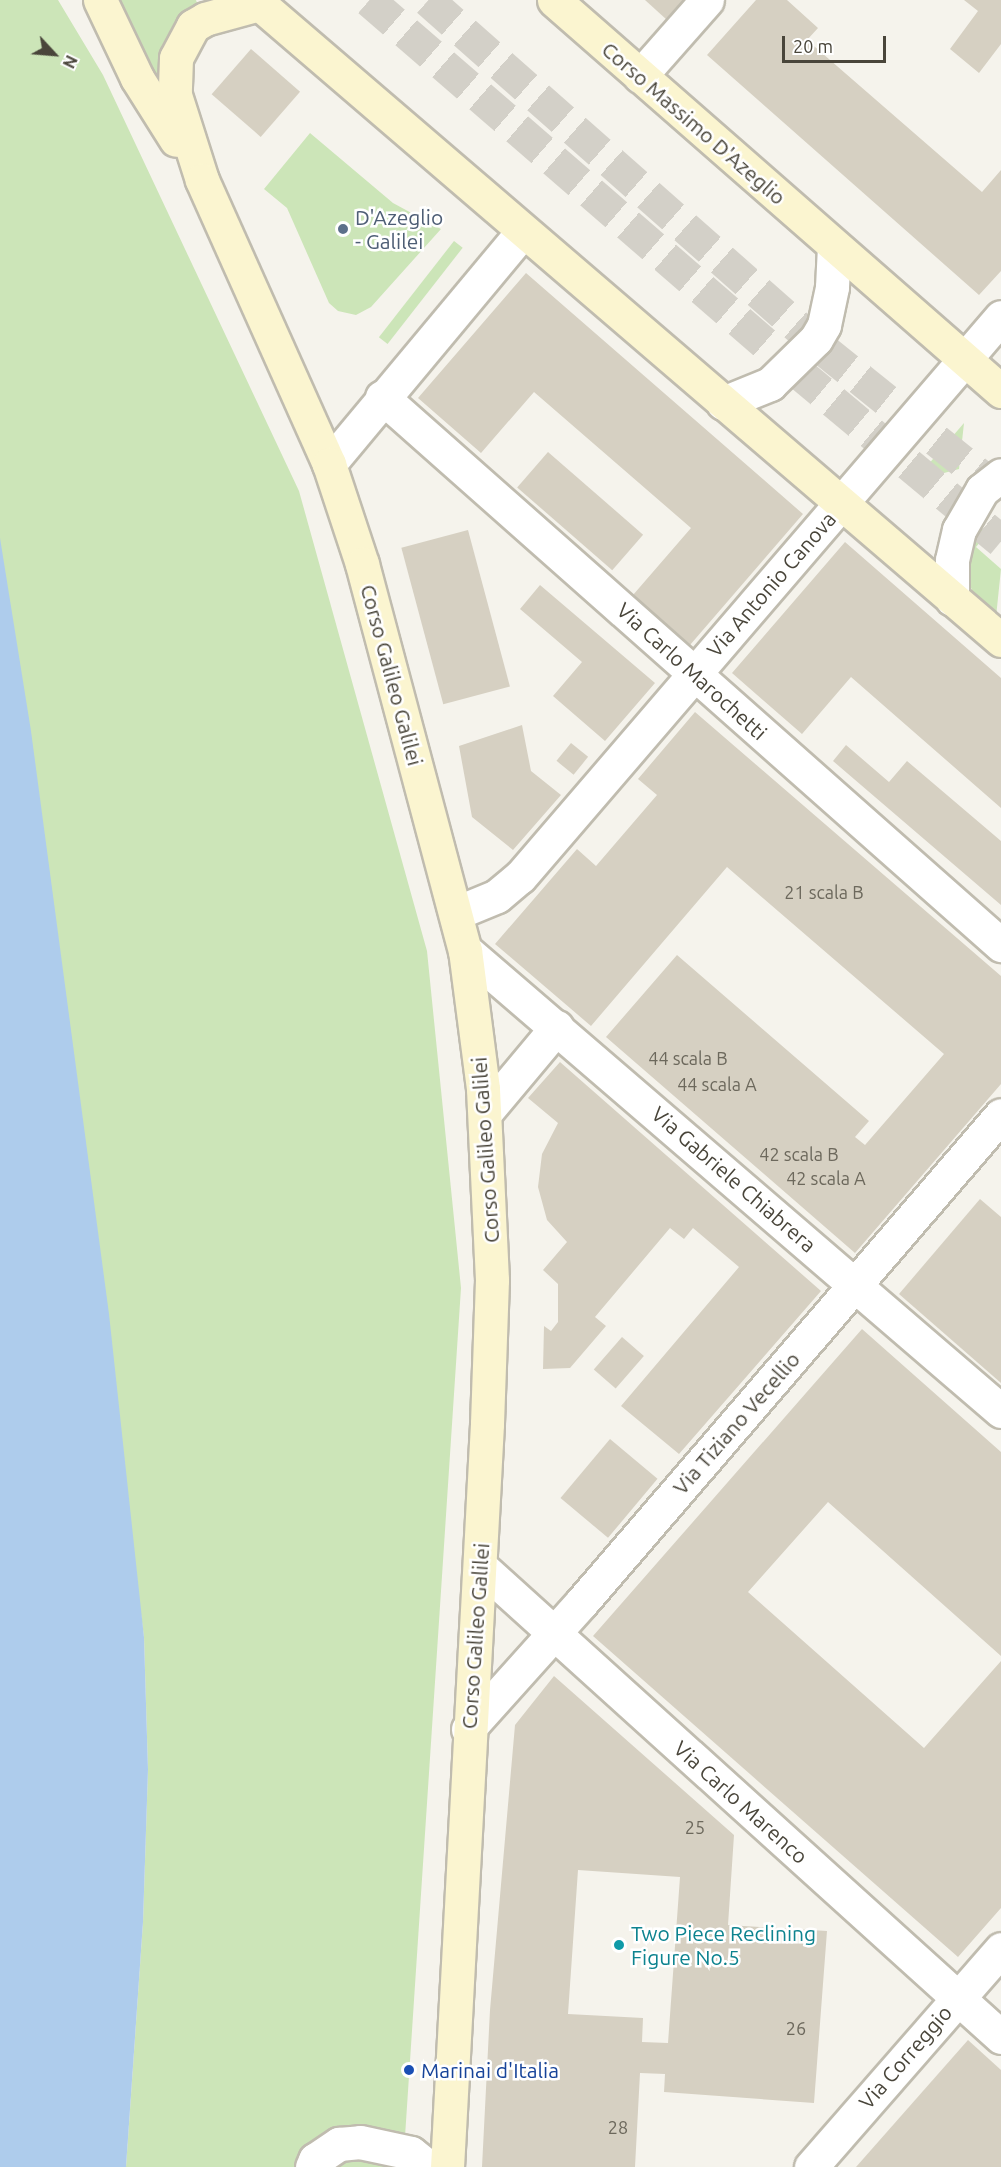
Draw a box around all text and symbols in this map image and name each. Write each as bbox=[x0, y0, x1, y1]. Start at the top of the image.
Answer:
north arrow bbox=[24, 24, 84, 84]
scale bar bbox=[785, 24, 888, 62]
street label: Corso Massimo D'Azeglio bbox=[597, 36, 791, 210]
text: 20 m bbox=[793, 36, 833, 56]
text: N bbox=[59, 53, 81, 71]
place label: D'Azeglio - Galilei bbox=[355, 204, 443, 254]
marker: D'Azeglio - Galilei bbox=[336, 222, 350, 236]
street label: Via Antonio Canova bbox=[701, 506, 841, 662]
street label: Corso Galileo Galilei bbox=[356, 582, 428, 768]
street label: Via Carlo Marochetti bbox=[612, 597, 772, 745]
house number: 21 scala B bbox=[784, 881, 864, 903]
house number: 44 scala B bbox=[648, 1047, 728, 1069]
street label: Corso Galileo Galilei bbox=[466, 1056, 504, 1244]
house number: 44 scala A bbox=[677, 1073, 757, 1095]
street label: Via Gabriele Chiabrera bbox=[647, 1101, 821, 1257]
house number: 42 scala B bbox=[759, 1143, 839, 1165]
house number: 42 scala A bbox=[786, 1167, 866, 1189]
street label: Via Tiziano Vecellio bbox=[667, 1347, 805, 1499]
street label: Corso Galileo Galilei bbox=[456, 1542, 494, 1730]
street label: Via Carlo Marenco bbox=[669, 1735, 813, 1869]
house number: 25 bbox=[685, 1816, 705, 1838]
place label: Two Piece Reclining Figure No.5 bbox=[631, 1920, 816, 1970]
marker: Two Piece Reclining Figure No.5 bbox=[612, 1938, 626, 1952]
street label: Via Correggio bbox=[853, 2000, 957, 2114]
house number: 26 bbox=[786, 2017, 806, 2039]
place label: Marinai d'Italia bbox=[421, 2057, 559, 2083]
marker: Marinai d'Italia bbox=[402, 2063, 416, 2077]
house number: 28 bbox=[608, 2116, 628, 2138]

